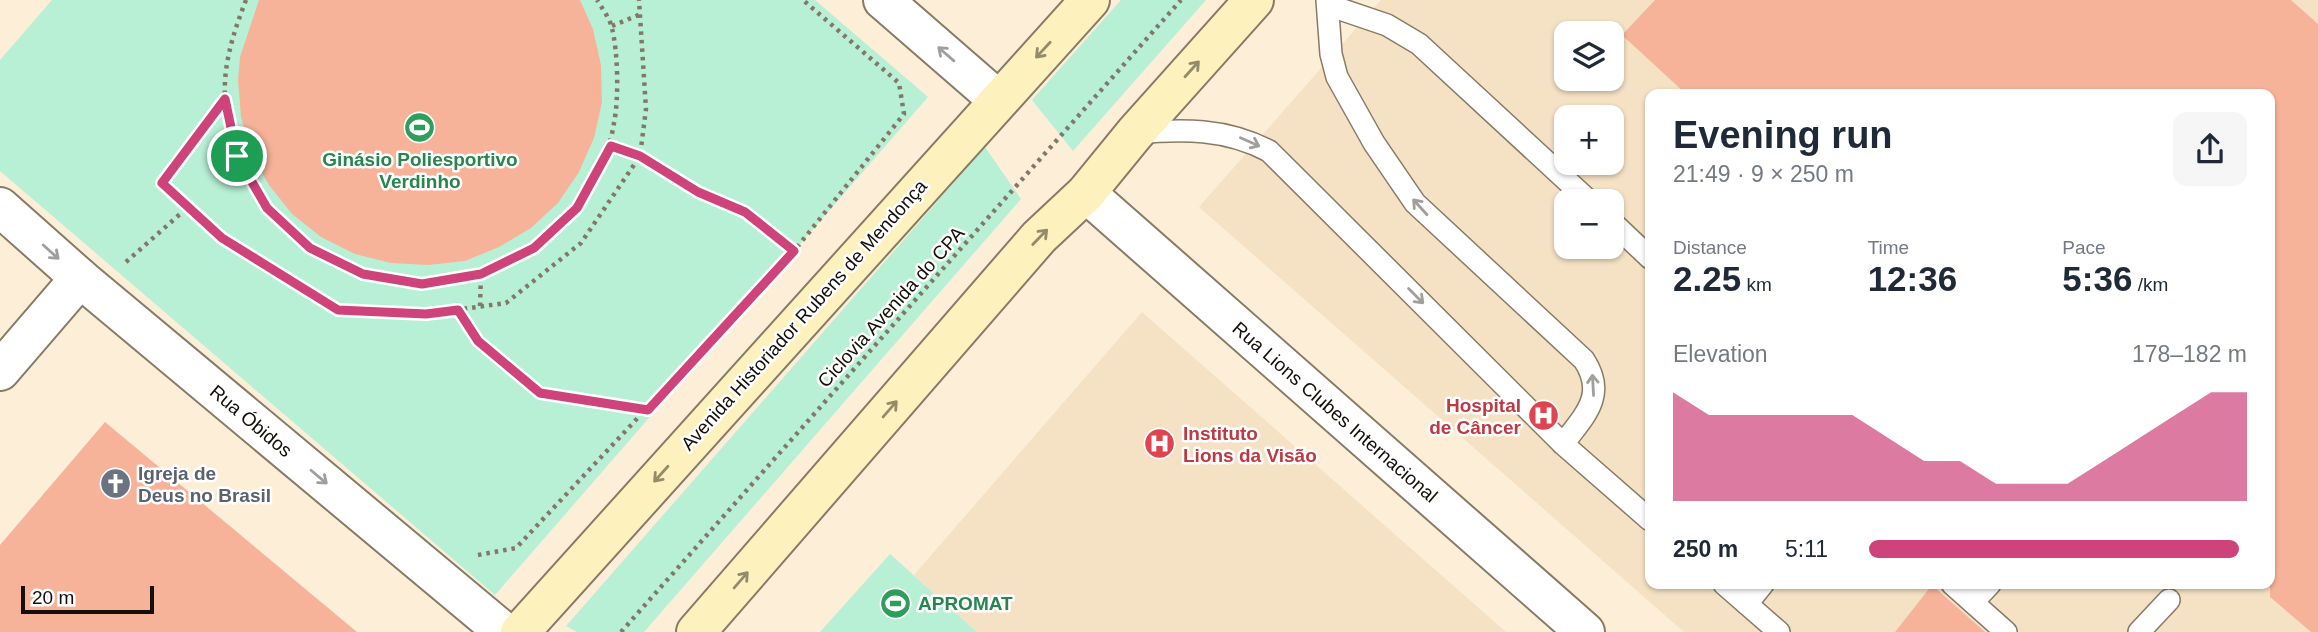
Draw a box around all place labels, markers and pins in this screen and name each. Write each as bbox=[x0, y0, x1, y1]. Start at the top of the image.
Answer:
sports icon: Ginásio Poliesportivo Verdinho bbox=[403, 111, 437, 145]
pin bbox=[207, 126, 267, 186]
place label: Ginásio Poliesportivo Verdinho bbox=[322, 149, 518, 192]
place label: Hospital de Câncer bbox=[1429, 395, 1522, 438]
hospital icon: Hospital de Câncer bbox=[1527, 399, 1561, 433]
place label: Instituto Lions da Visão bbox=[1183, 423, 1317, 466]
hospital icon: Instituto Lions da Visão bbox=[1143, 427, 1177, 461]
place label: Igreja de Deus no Brasil bbox=[138, 463, 271, 506]
church icon: Igreja de Deus no Brasil bbox=[98, 467, 132, 501]
sports icon: APROMAT bbox=[878, 586, 912, 620]
place label: APROMAT bbox=[918, 593, 1013, 614]

